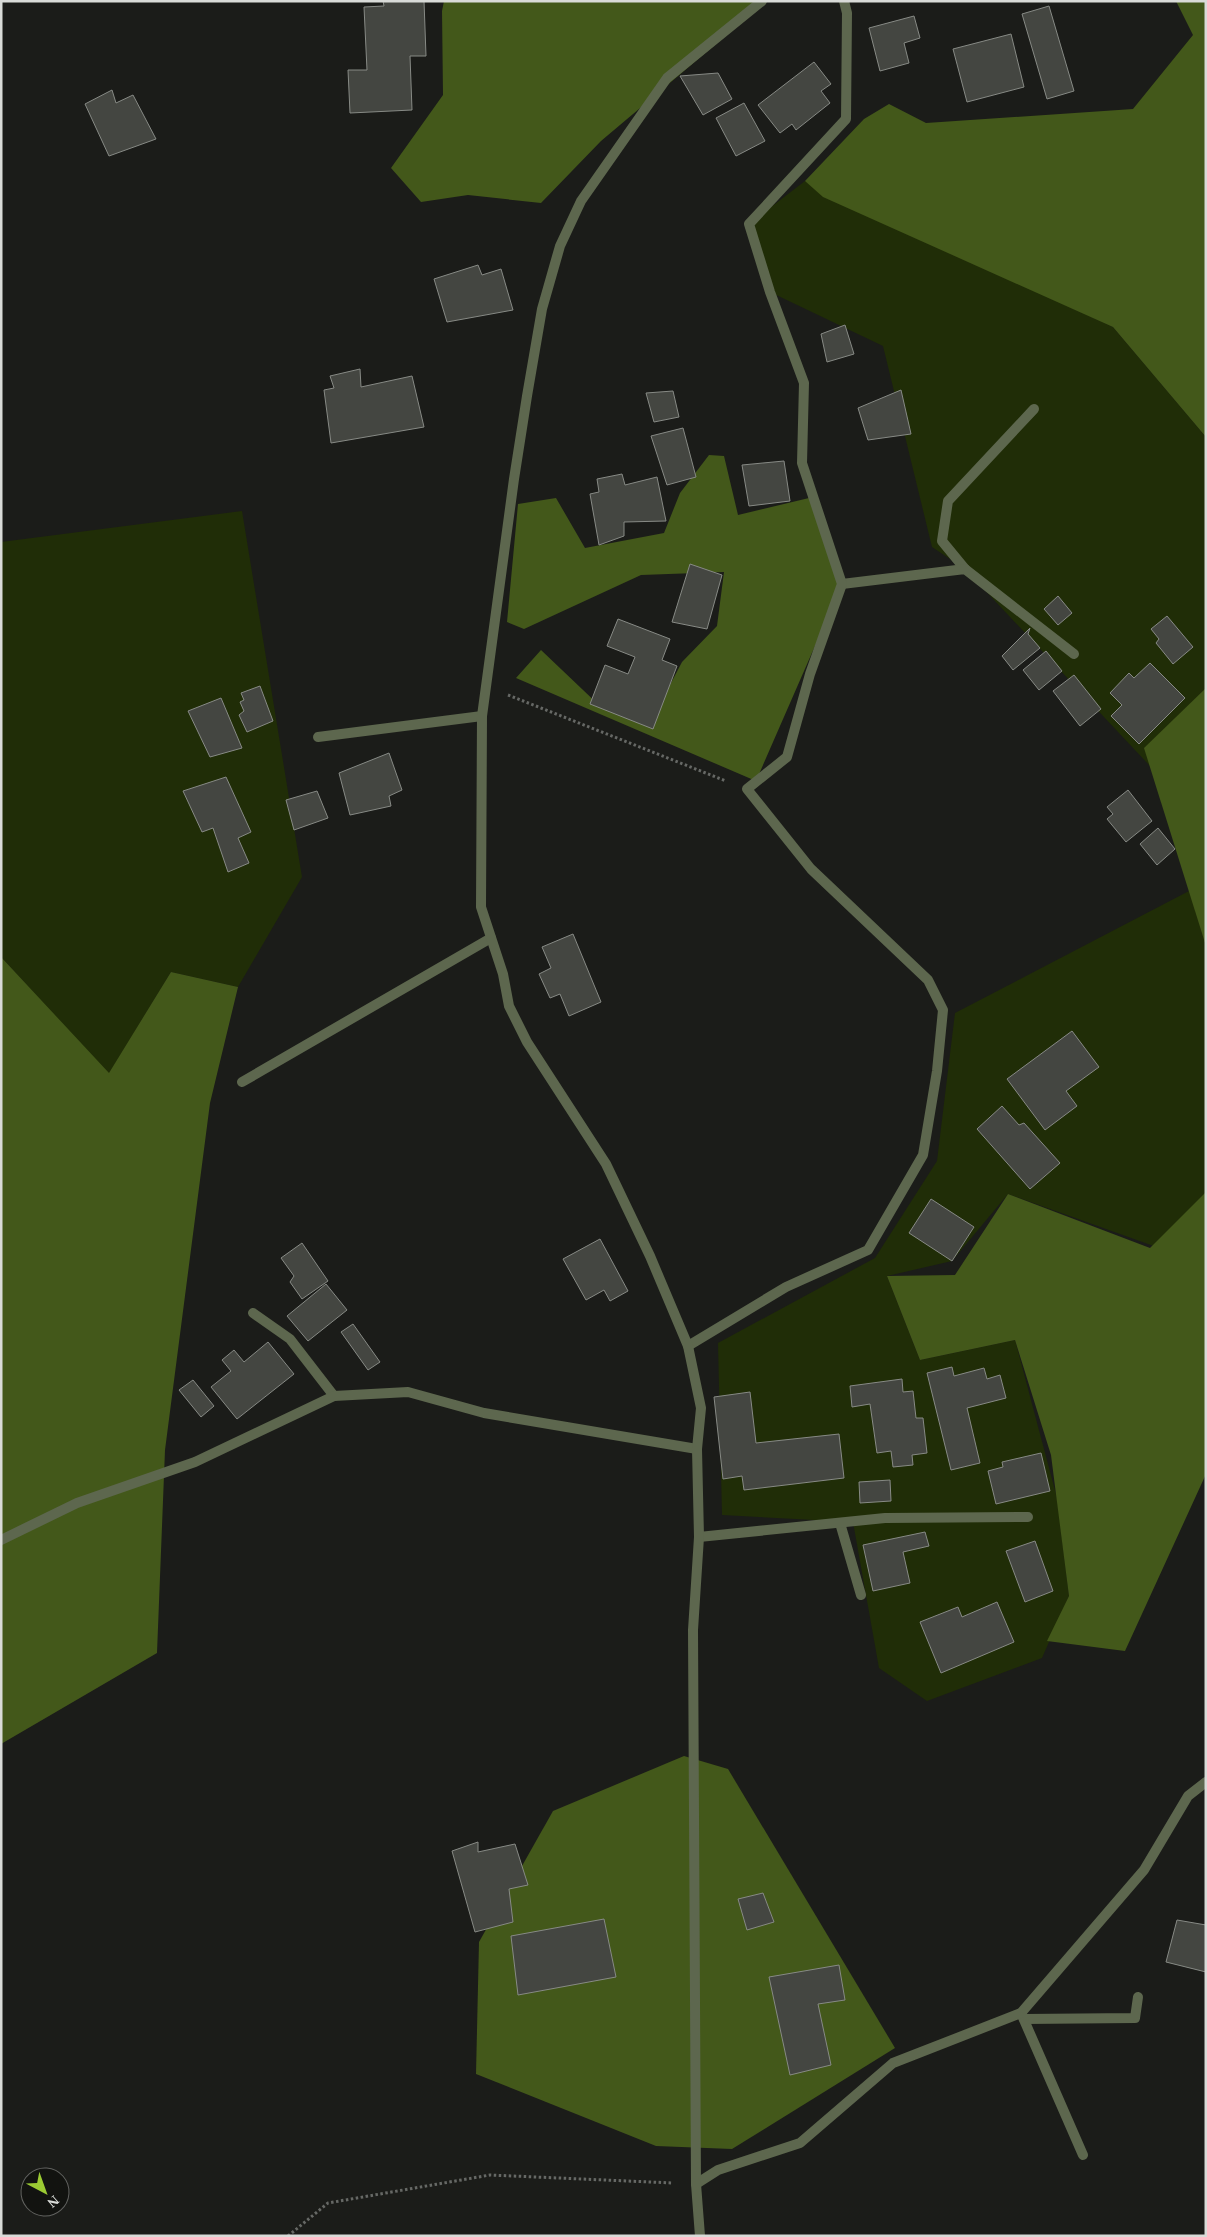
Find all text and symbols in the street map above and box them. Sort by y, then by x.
north arrow [20,2167,70,2217]
text: N [44,2192,62,2210]

